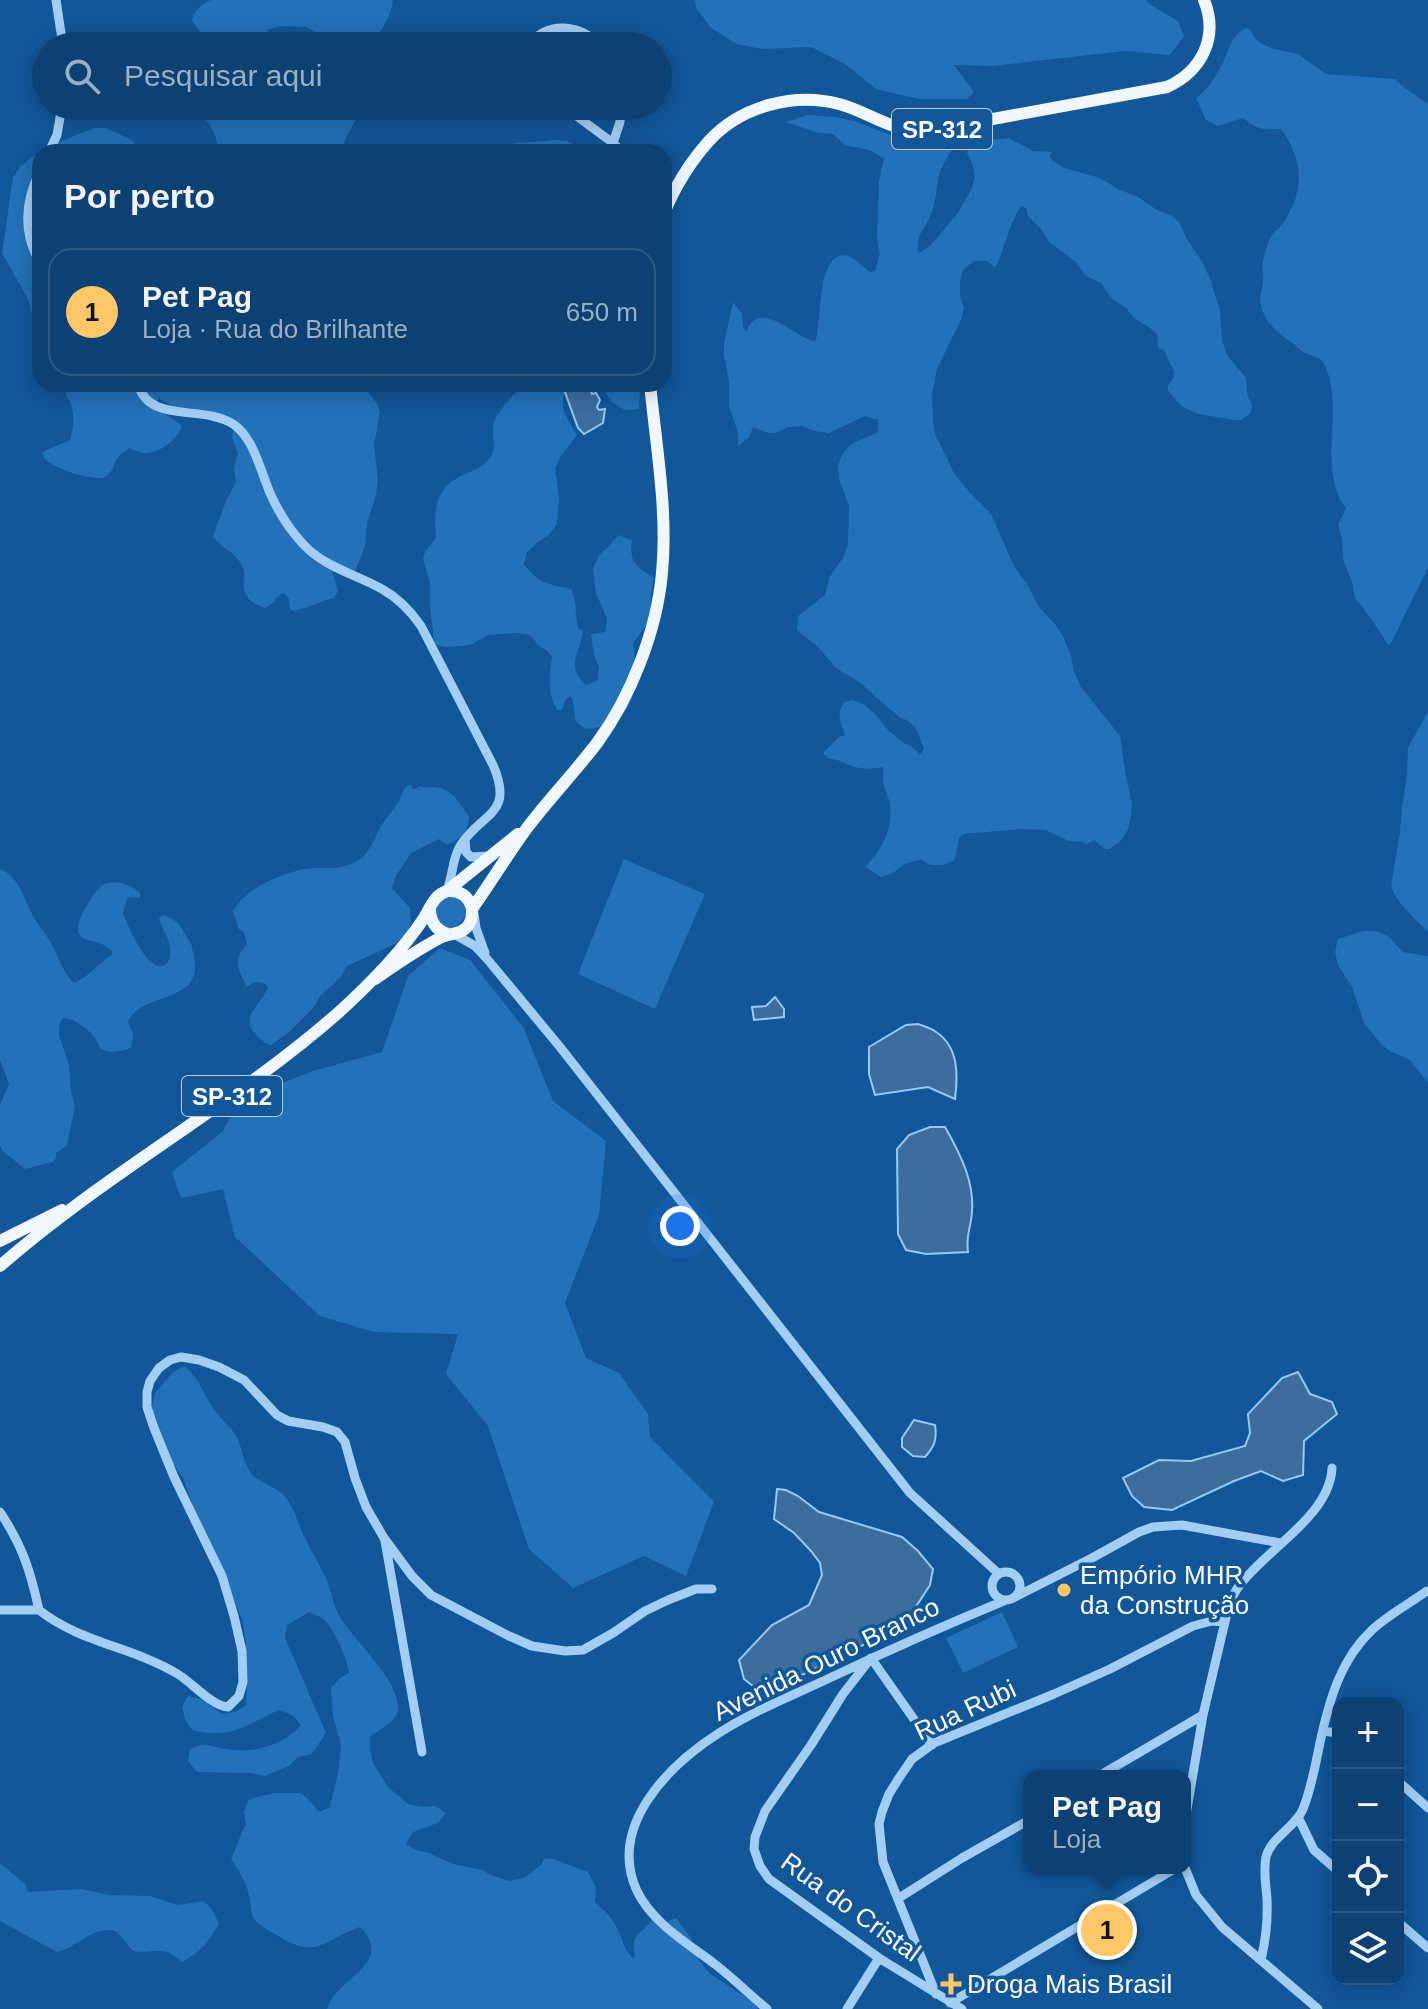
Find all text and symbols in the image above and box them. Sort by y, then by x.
search box [32,32,672,120]
icon: search [60,54,104,98]
text: Pesquisar aqui [124,59,322,92]
road number: SP-312 [892,109,992,149]
text: Por perto [64,177,215,215]
text: Pet Pag [142,280,252,313]
text: 1 [85,297,99,327]
text: 650 m [566,297,638,327]
text: Loja · Rua do Brilhante [142,314,408,344]
road number: SP-312 [182,1076,282,1116]
your location [660,1206,700,1246]
place label: Empório MHR da Construção [1080,1560,1249,1620]
marker: Empório MHR da Construção [1055,1581,1073,1599]
street label: Avenida Ouro Branco [708,1591,944,1727]
street label: Rua Rubi [910,1673,1020,1747]
map controls [1332,1697,1404,1985]
button: + [1332,1697,1404,1769]
button: − [1332,1769,1404,1841]
popup [1023,1770,1191,1874]
text: Pet Pag [1052,1790,1162,1823]
text: Loja [1052,1824,1101,1854]
button: locate [1332,1841,1404,1913]
street label: Rua do Cristal [776,1846,926,1968]
pin: 1 [1081,1900,1133,1960]
button: layers [1332,1913,1404,1985]
place label: Droga Mais Brasil [967,1969,1172,1999]
marker: Droga Mais Brasil [942,1975,960,1993]

